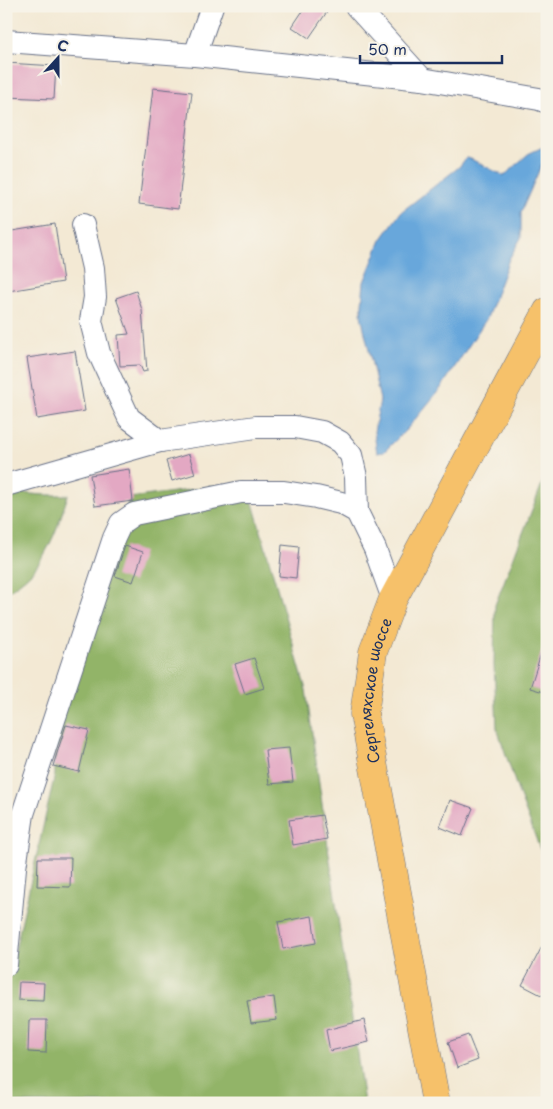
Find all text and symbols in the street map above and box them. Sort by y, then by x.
north arrow [32,32,82,82]
scale bar [360,32,503,64]
text: С [54,34,72,57]
text: 50 m [368,37,407,60]
street label: Сергеляхское шоссе [353,614,397,766]

